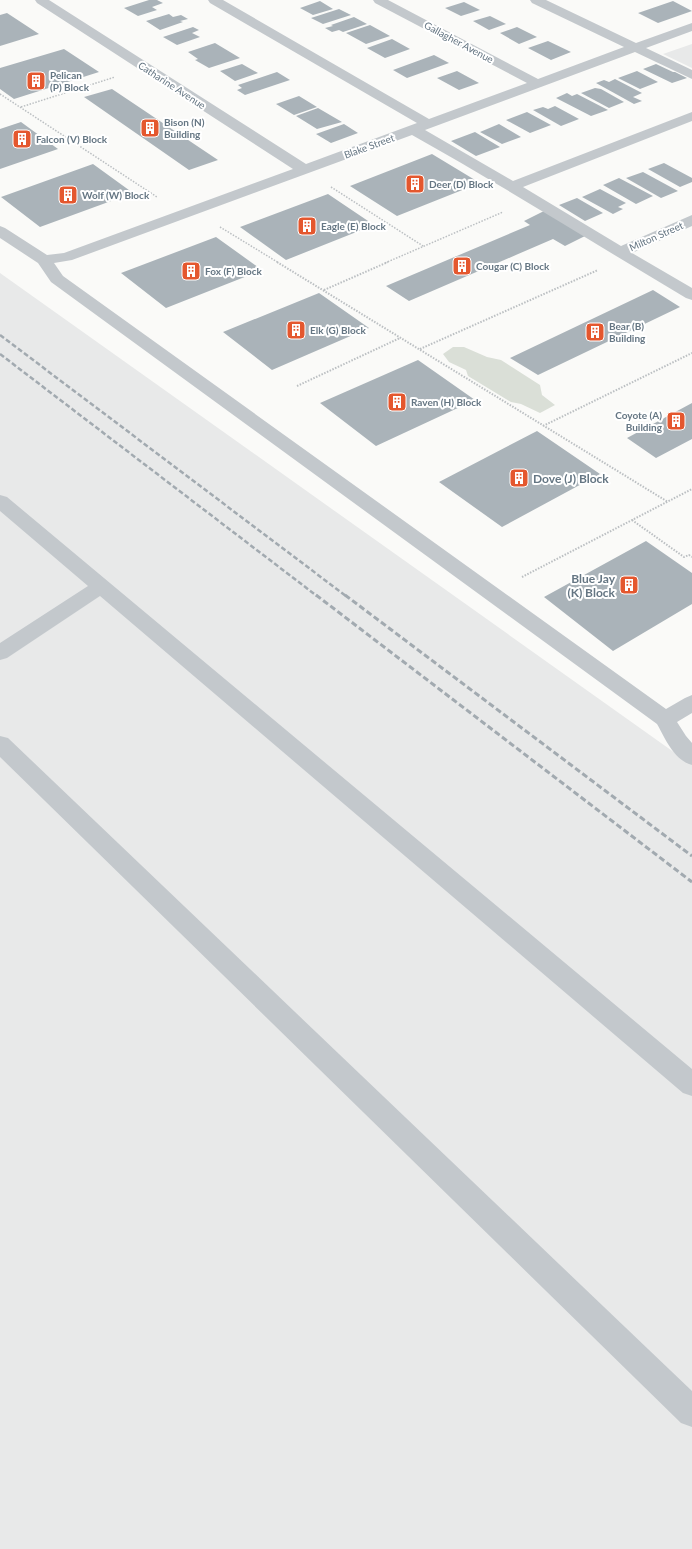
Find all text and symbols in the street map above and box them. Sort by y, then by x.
street label: Gallagher Avenue [422,19,496,65]
street label: Catharine Avenue [136,59,208,111]
place label: Pelican (P) Block [50,69,90,93]
building icon: Pelican (P) Block [25,70,47,92]
place label: Bison (N) Building [164,116,205,140]
building icon: Bison (N) Building [139,117,161,139]
building icon: Falcon (V) Block [11,128,33,150]
street label: Blake Street [342,131,396,161]
place label: Falcon (V) Block [36,133,108,145]
building icon: Deer (D) Block [404,173,426,195]
place label: Deer (D) Block [429,178,494,190]
building icon: Wolf (W) Block [57,184,79,206]
place label: Wolf (W) Block [82,189,150,201]
building icon: Eagle (E) Block [296,215,318,237]
street label: Milton Street [627,219,685,253]
place label: Eagle (E) Block [321,220,387,232]
building icon: Cougar (C) Block [451,255,473,277]
building icon: Fox (F) Block [180,260,202,282]
place label: Cougar (C) Block [476,260,550,272]
place label: Fox (F) Block [205,265,263,277]
building icon: Elk (G) Block [285,319,307,341]
place label: Bear (B) Building [609,320,646,344]
building icon: Bear (B) Building [584,321,606,343]
place label: Elk (G) Block [310,324,367,336]
building icon: Raven (H) Block [386,391,408,413]
place label: Raven (H) Block [411,396,482,408]
place label: Coyote (A) Building [615,409,663,433]
building icon: Coyote (A) Building [665,410,687,432]
building icon: Dove (J) Block [508,467,530,489]
place label: Dove (J) Block [533,471,609,486]
place label: Blue Jay (K) Block [567,571,616,600]
building icon: Blue Jay (K) Block [618,574,640,596]

